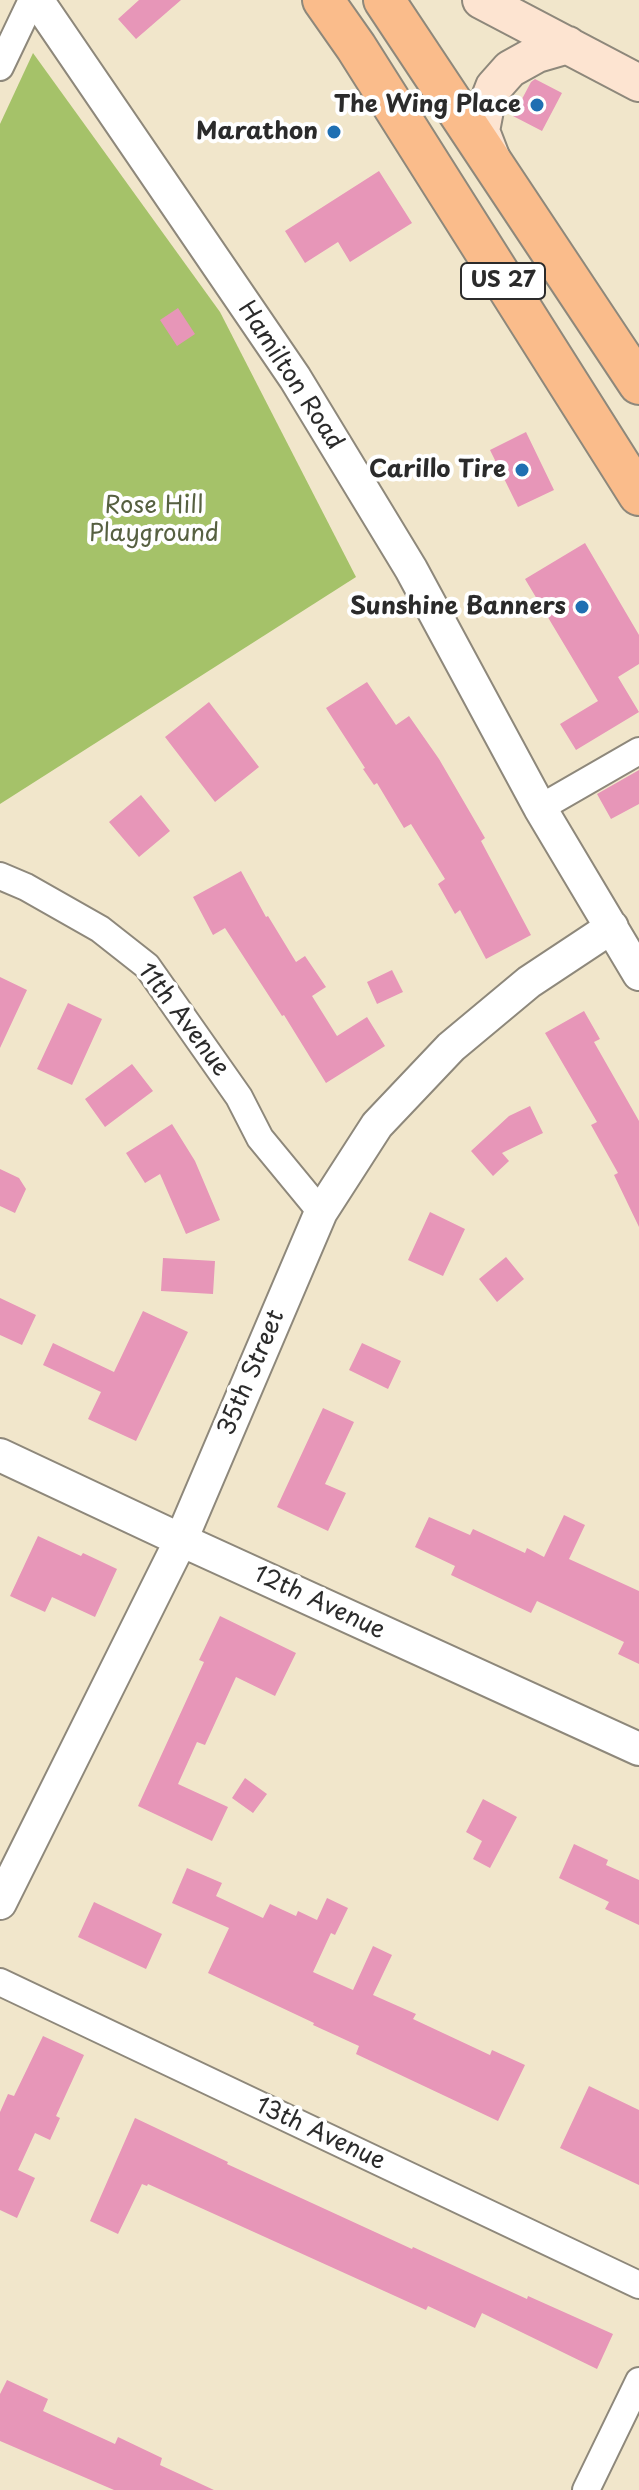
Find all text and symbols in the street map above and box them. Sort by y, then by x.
place label: The Wing Place [334,91,521,119]
marker: The Wing Place [528,96,546,114]
place label: Marathon [196,118,318,146]
marker: Marathon [325,123,343,141]
road number: US 27 [461,263,545,299]
street label: Hamilton Road [231,296,349,456]
place label: Carillo Tire [369,456,506,484]
marker: Carillo Tire [513,461,531,479]
park label: Rose Hill Playground [89,492,219,548]
place label: Sunshine Banners [350,593,566,621]
marker: Sunshine Banners [573,598,591,616]
street label: 11th Avenue [131,958,235,1082]
street label: 35th Street [213,1306,291,1440]
street label: 12th Avenue [249,1560,389,1646]
street label: 13th Avenue [251,2091,389,2177]

